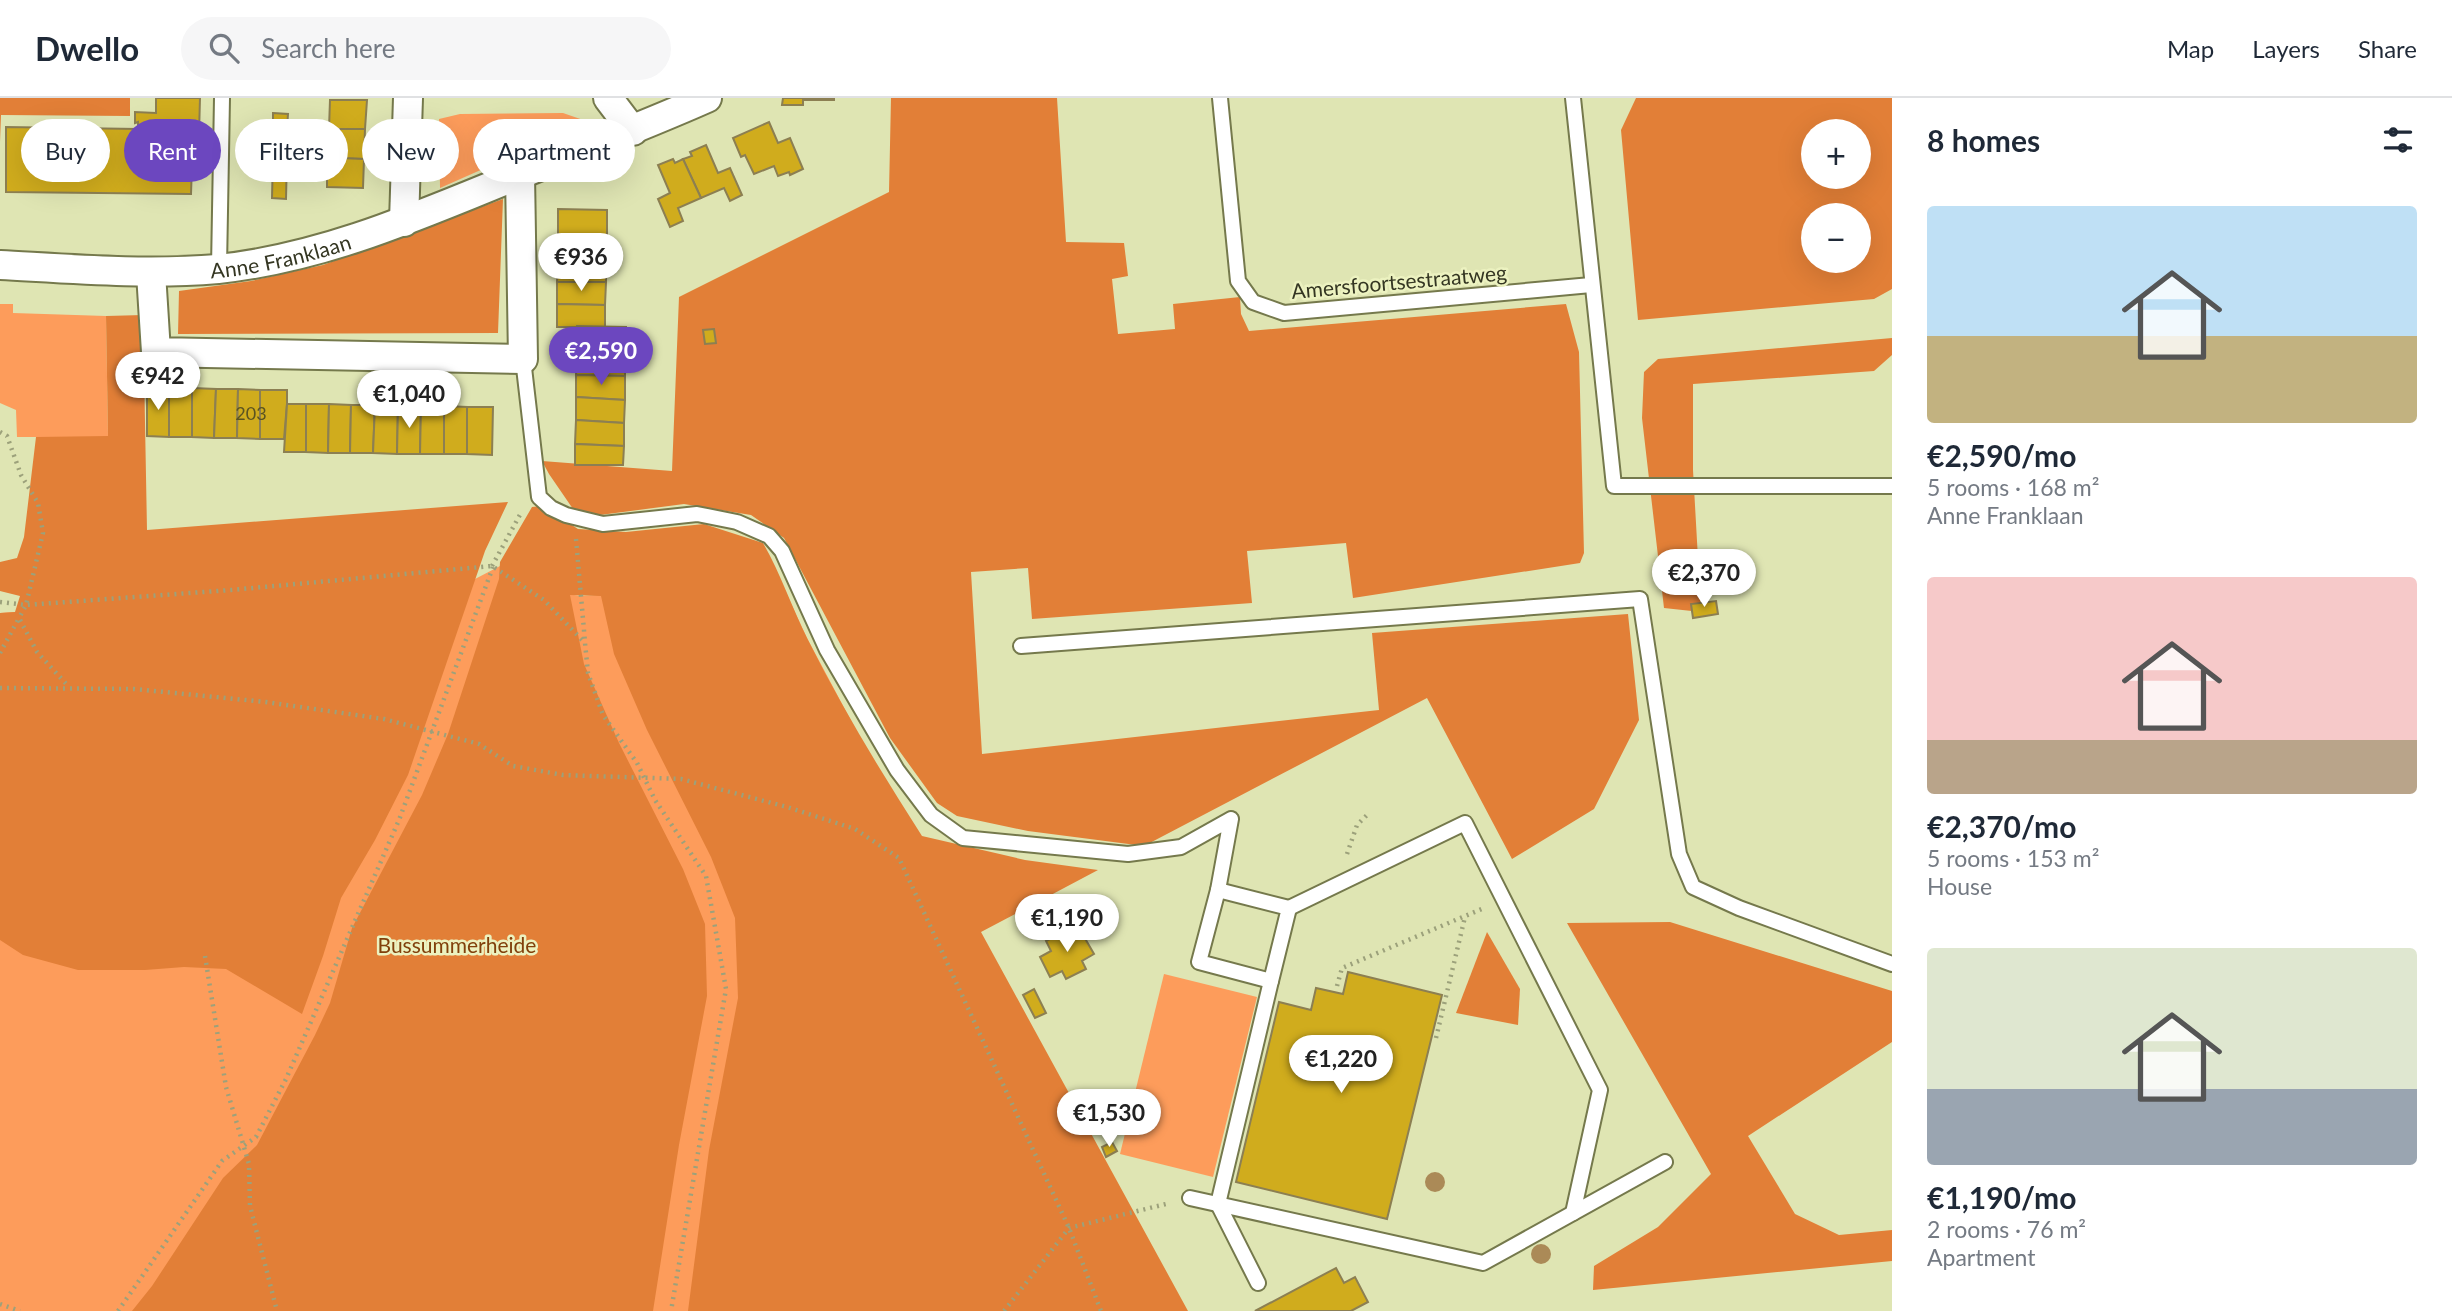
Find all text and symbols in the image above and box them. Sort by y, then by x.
search box [181,17,671,80]
text: Dwello [35,28,139,68]
icon: search [205,29,243,67]
text: Search here [261,32,395,64]
text: Map [2167,34,2214,63]
text: Layers [2252,34,2320,63]
text: Share [2358,34,2417,63]
chip: Buy [21,119,110,182]
chip: Rent [124,119,221,182]
chip: Filters [235,119,348,182]
chip: New [362,119,459,182]
chip: Apartment [473,119,635,182]
map controls [1801,119,1871,273]
button: + [1801,119,1871,189]
icon: filters [2379,121,2417,159]
text: 8 homes [1927,122,2040,158]
button: − [1801,203,1871,273]
street label: Anne Franklaan [209,228,354,282]
pin: €936 [540,234,622,293]
text: €936 [554,242,608,270]
icon: home [2109,252,2235,378]
street label: Amersfoortsestraatweg [1290,259,1508,303]
pin: €2,590 [544,328,658,387]
text: €2,590 [565,336,637,364]
pin: €942 [117,352,199,412]
text: €942 [131,361,185,389]
pin: €1,040 [352,370,466,430]
text: €1,040 [373,379,445,407]
house number: 203 [235,402,267,424]
text: €2,590/mo [1927,437,2076,473]
text: 5 rooms · 168 m² [1927,473,2099,501]
text: Anne Franklaan [1927,501,2084,529]
pin: €2,370 [1647,550,1761,609]
text: €2,370 [1668,558,1740,586]
icon: home [2109,623,2235,749]
text: €2,370/mo [1927,808,2076,844]
text: 5 rooms · 153 m² [1927,844,2099,872]
text: House [1927,872,1992,900]
pin: €1,190 [1010,894,1124,954]
text: €1,190 [1031,903,1103,931]
park label: Bussummerheide [378,932,536,957]
icon: home [2109,994,2235,1120]
pin: €1,220 [1284,1035,1398,1095]
text: €1,220 [1305,1044,1377,1072]
pin: €1,530 [1052,1090,1166,1149]
text: €1,530 [1073,1098,1145,1126]
text: €1,190/mo [1927,1179,2076,1215]
text: 2 rooms · 76 m² [1927,1215,2086,1243]
text: Apartment [1927,1243,2035,1271]

